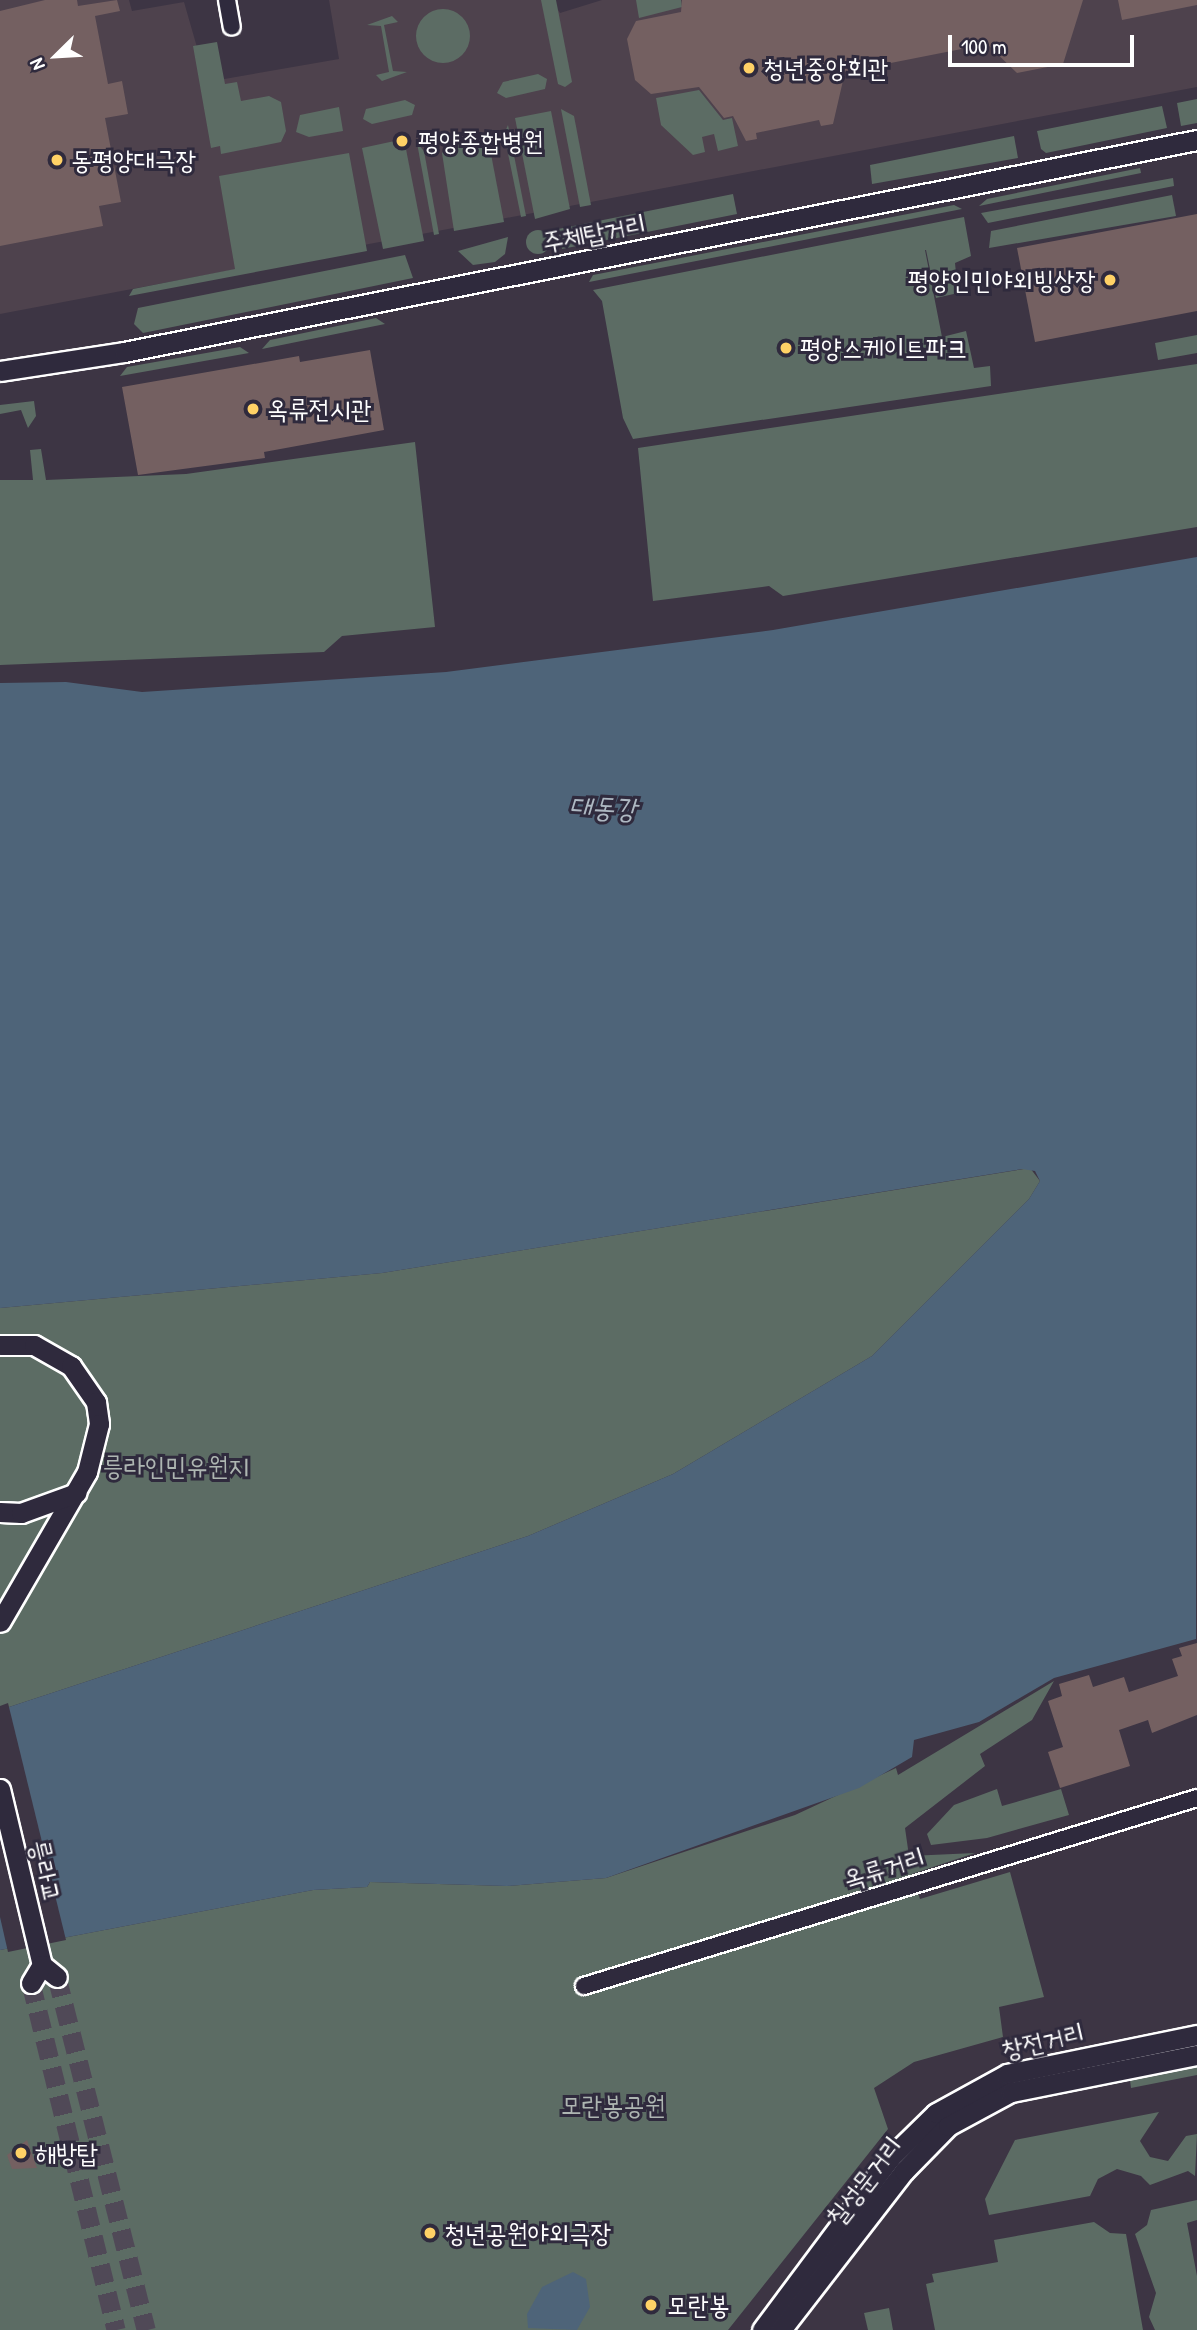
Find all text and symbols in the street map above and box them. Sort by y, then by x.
north arrow [21,21,91,91]
scale bar [952,21,1138,65]
text: 100 m [961,32,1007,61]
place label: 청년중앙회관 [763,52,889,84]
text: N [23,55,51,74]
marker: 청년중앙회관 [741,60,757,76]
place label: 평양종합병원 [418,125,544,157]
marker: 평양종합병원 [392,131,412,151]
place label: 동평양대극장 [71,144,197,176]
marker: 동평양대극장 [49,152,65,168]
street label: 주체탑거리 [540,208,648,258]
place label: 평양인민야외빙상장 [908,264,1096,296]
marker: 평양인민야외빙상장 [1102,272,1118,288]
place label: 평양스케이트파크 [800,332,967,364]
marker: 평양스케이트파크 [778,340,794,356]
place label: 옥류전시관 [267,393,372,425]
marker: 옥류전시관 [245,401,261,417]
water label: 대동강 [568,788,638,826]
park label: 릉라인민유원지 [103,1450,249,1482]
street label: 릉라교 [24,1837,68,1905]
street label: 옥류거리 [839,1841,929,1895]
street label: 창전거리 [999,2016,1087,2066]
park label: 모란봉공원 [561,2089,665,2121]
street label: 칠성문거리 [820,2130,908,2232]
place label: 해방탑 [35,2137,98,2169]
marker: 해방탑 [13,2145,29,2161]
place label: 청년공원야외극장 [444,2217,611,2249]
marker: 청년공원야외극장 [422,2225,438,2241]
place label: 모란봉 [667,2289,730,2321]
marker: 모란봉 [641,2295,661,2315]

